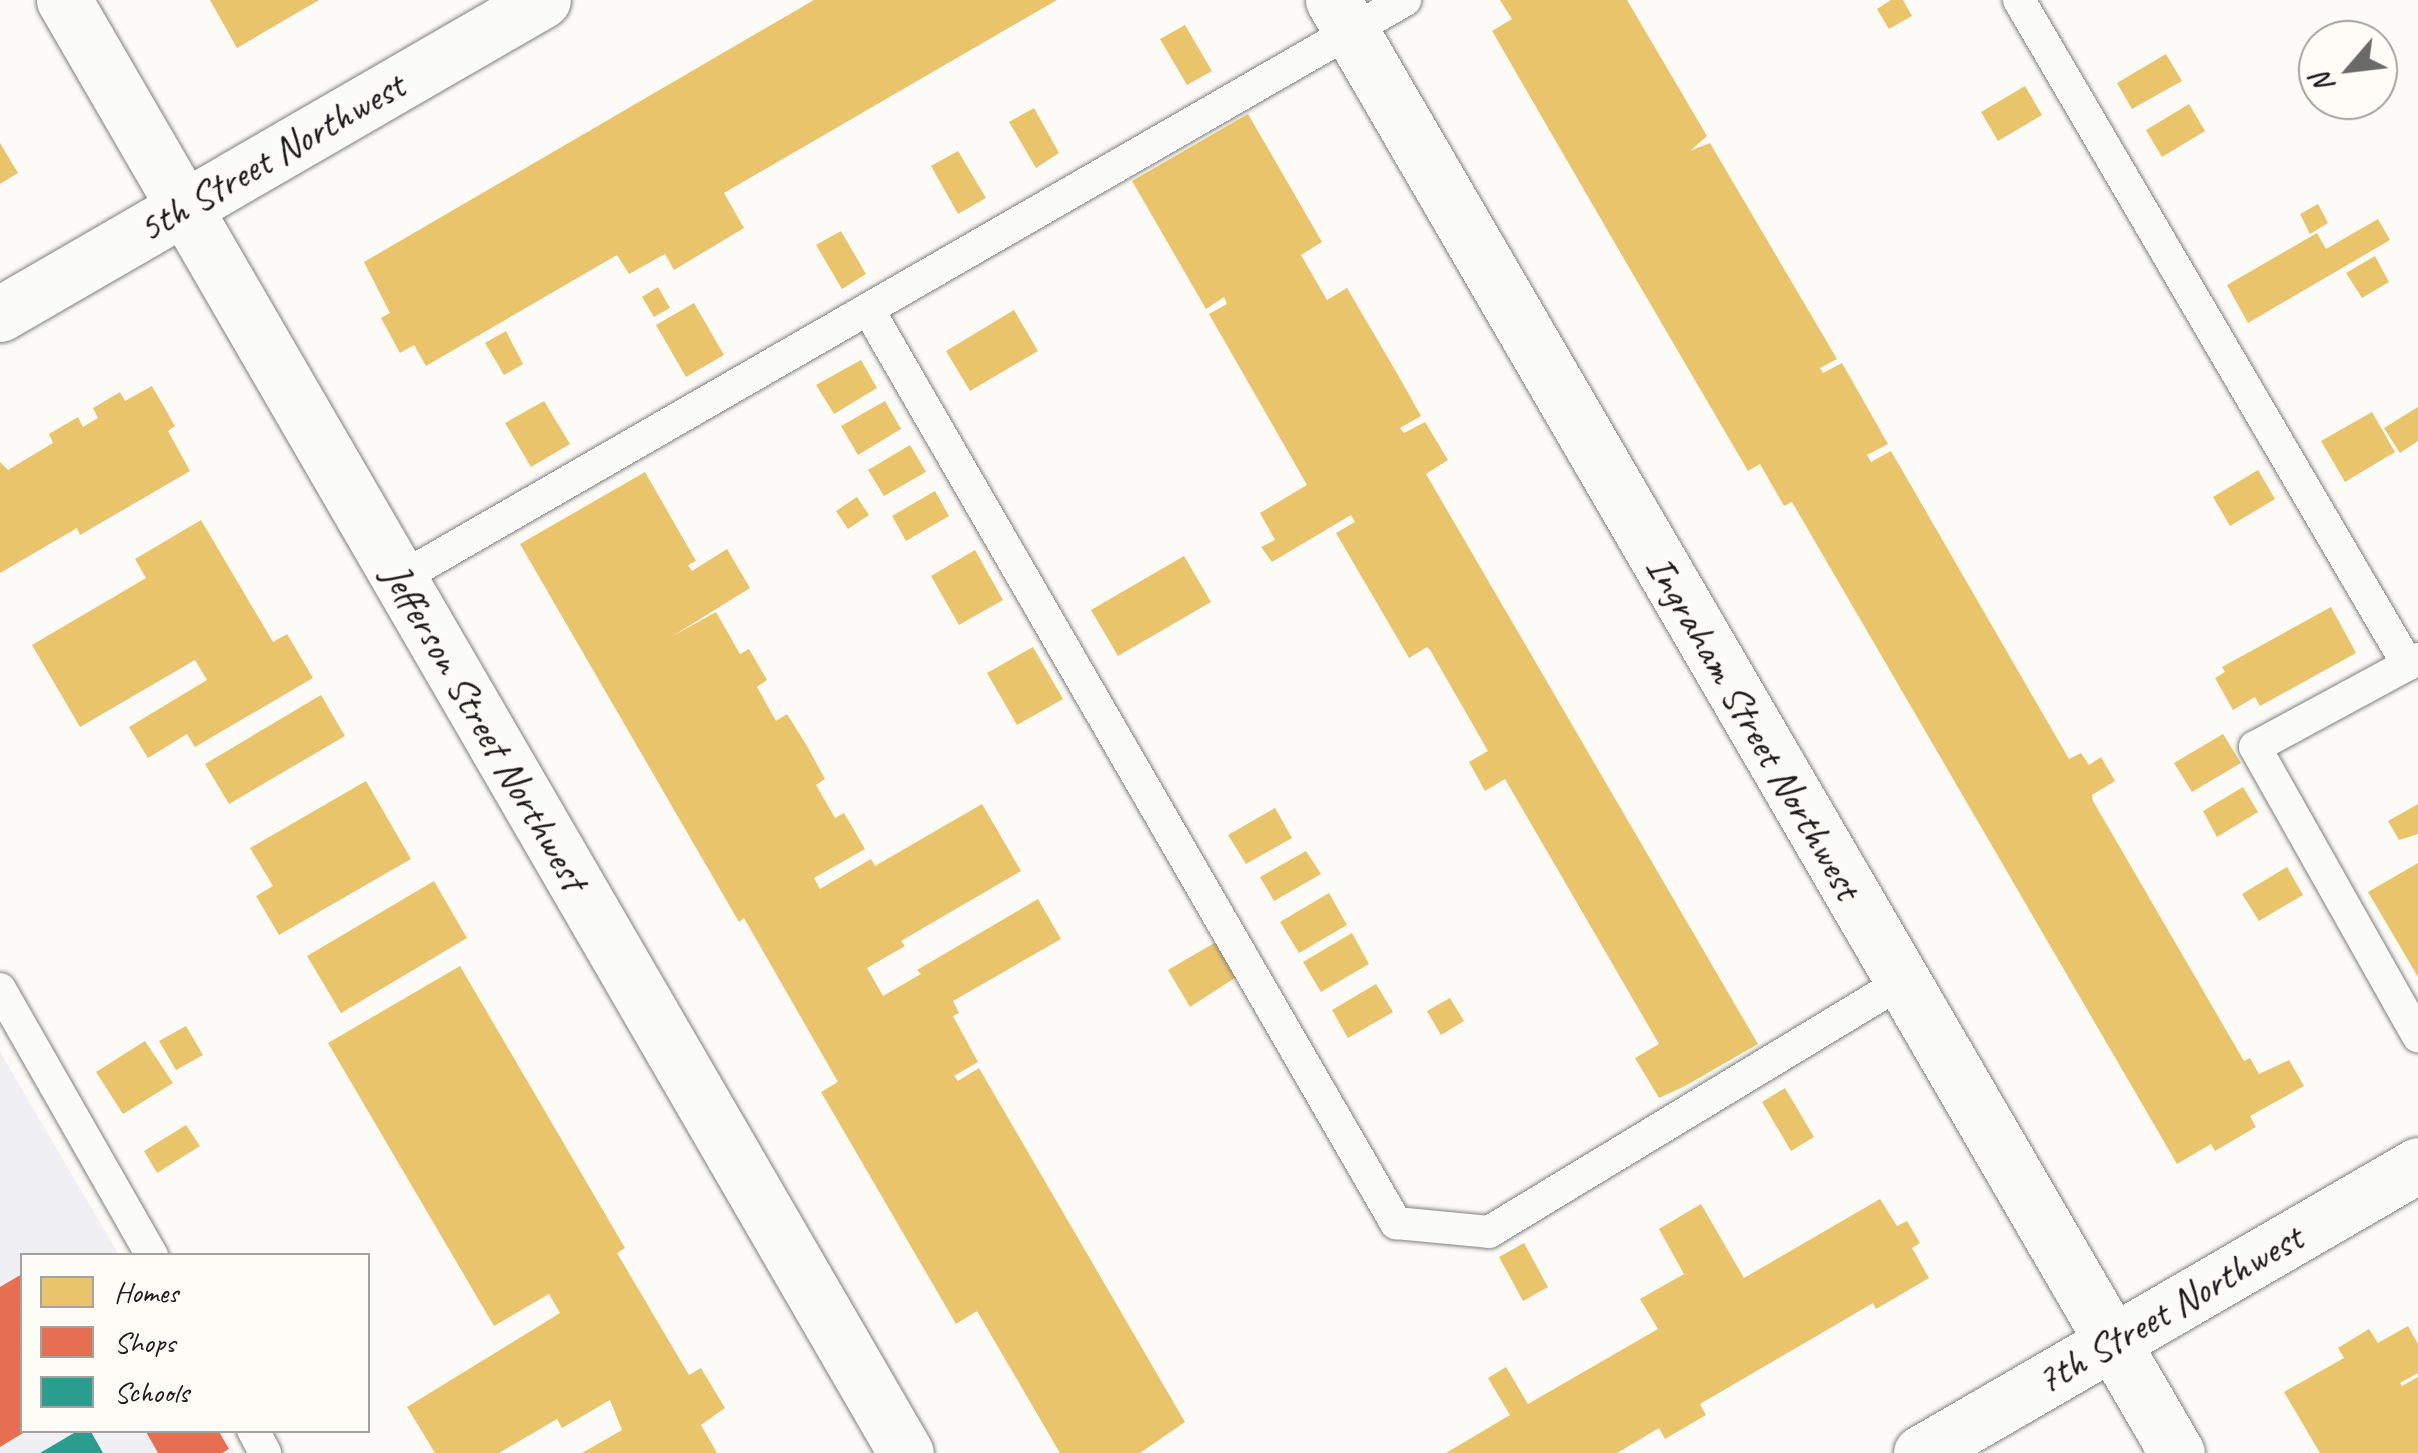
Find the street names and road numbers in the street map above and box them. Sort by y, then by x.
street label: 5th Street Northwest [129,61,413,253]
street label: Ingraham Street Northwest [1636,546,1872,908]
street label: Jefferson Street Northwest [372,555,598,899]
street label: 7th Street Northwest [2027,1213,2311,1405]

